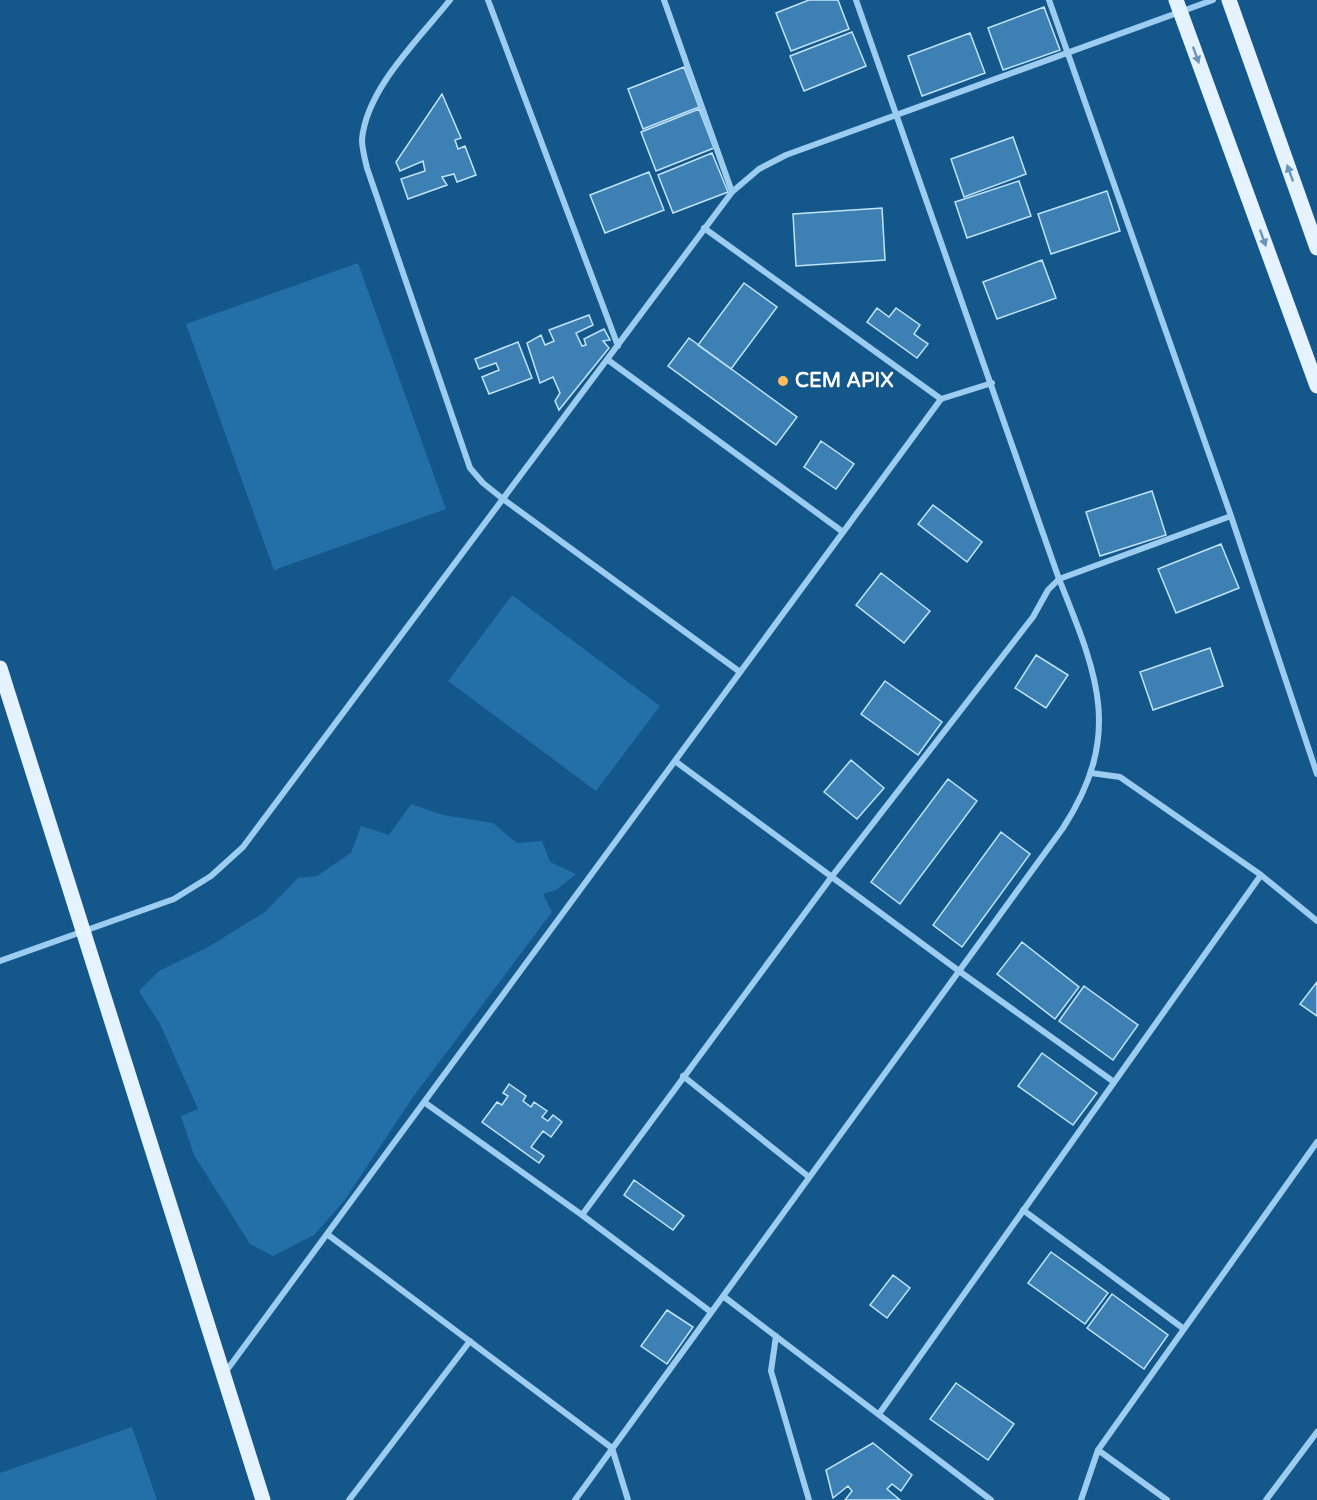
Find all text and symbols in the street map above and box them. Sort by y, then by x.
one-way arrow [1191,46,1201,64]
one-way arrow [1285,164,1295,182]
one-way arrow [1259,229,1268,247]
place label: CEM APIX [795,369,894,393]
marker: CEM APIX [776,374,790,388]

